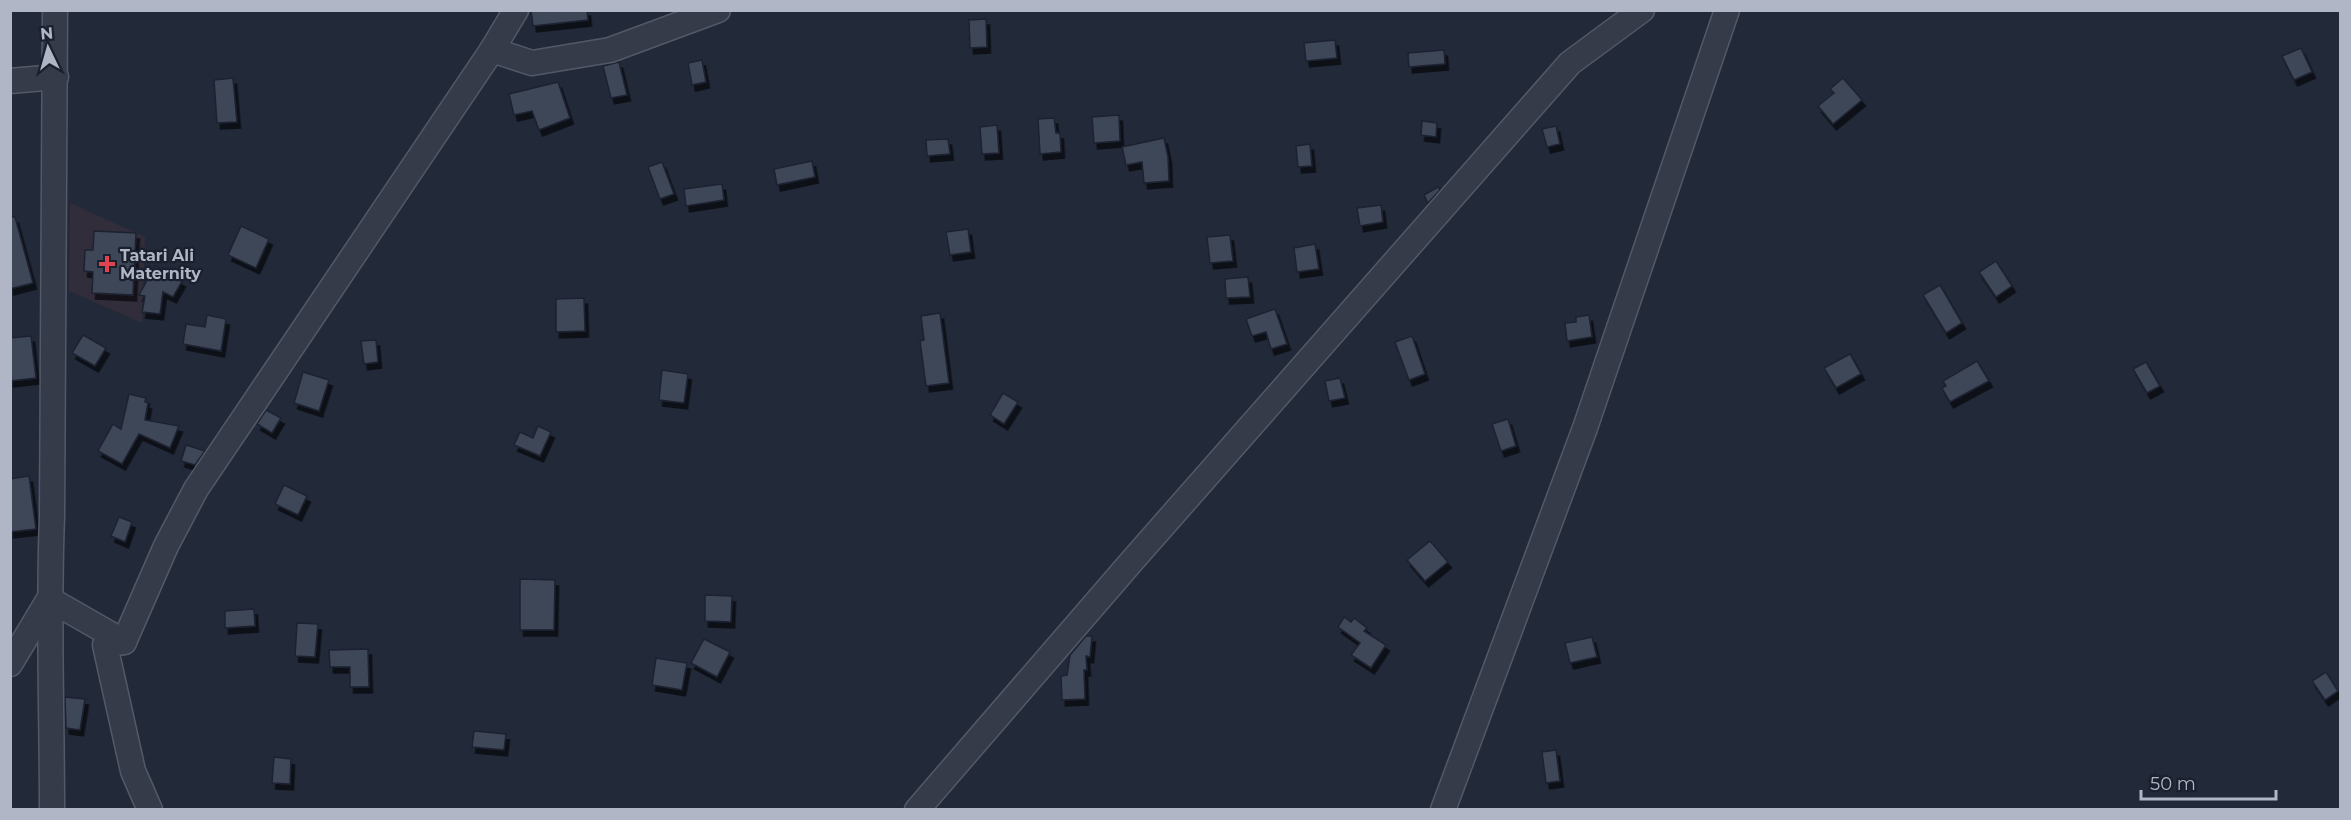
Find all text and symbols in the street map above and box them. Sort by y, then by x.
north arrow [18,18,78,78]
text: N [39,24,54,44]
place label: Tatari Ali Maternity [120,246,201,283]
marker: Tatari Ali Maternity [98,255,116,273]
scale bar [2141,763,2276,801]
text: 50 m [2150,773,2196,795]

